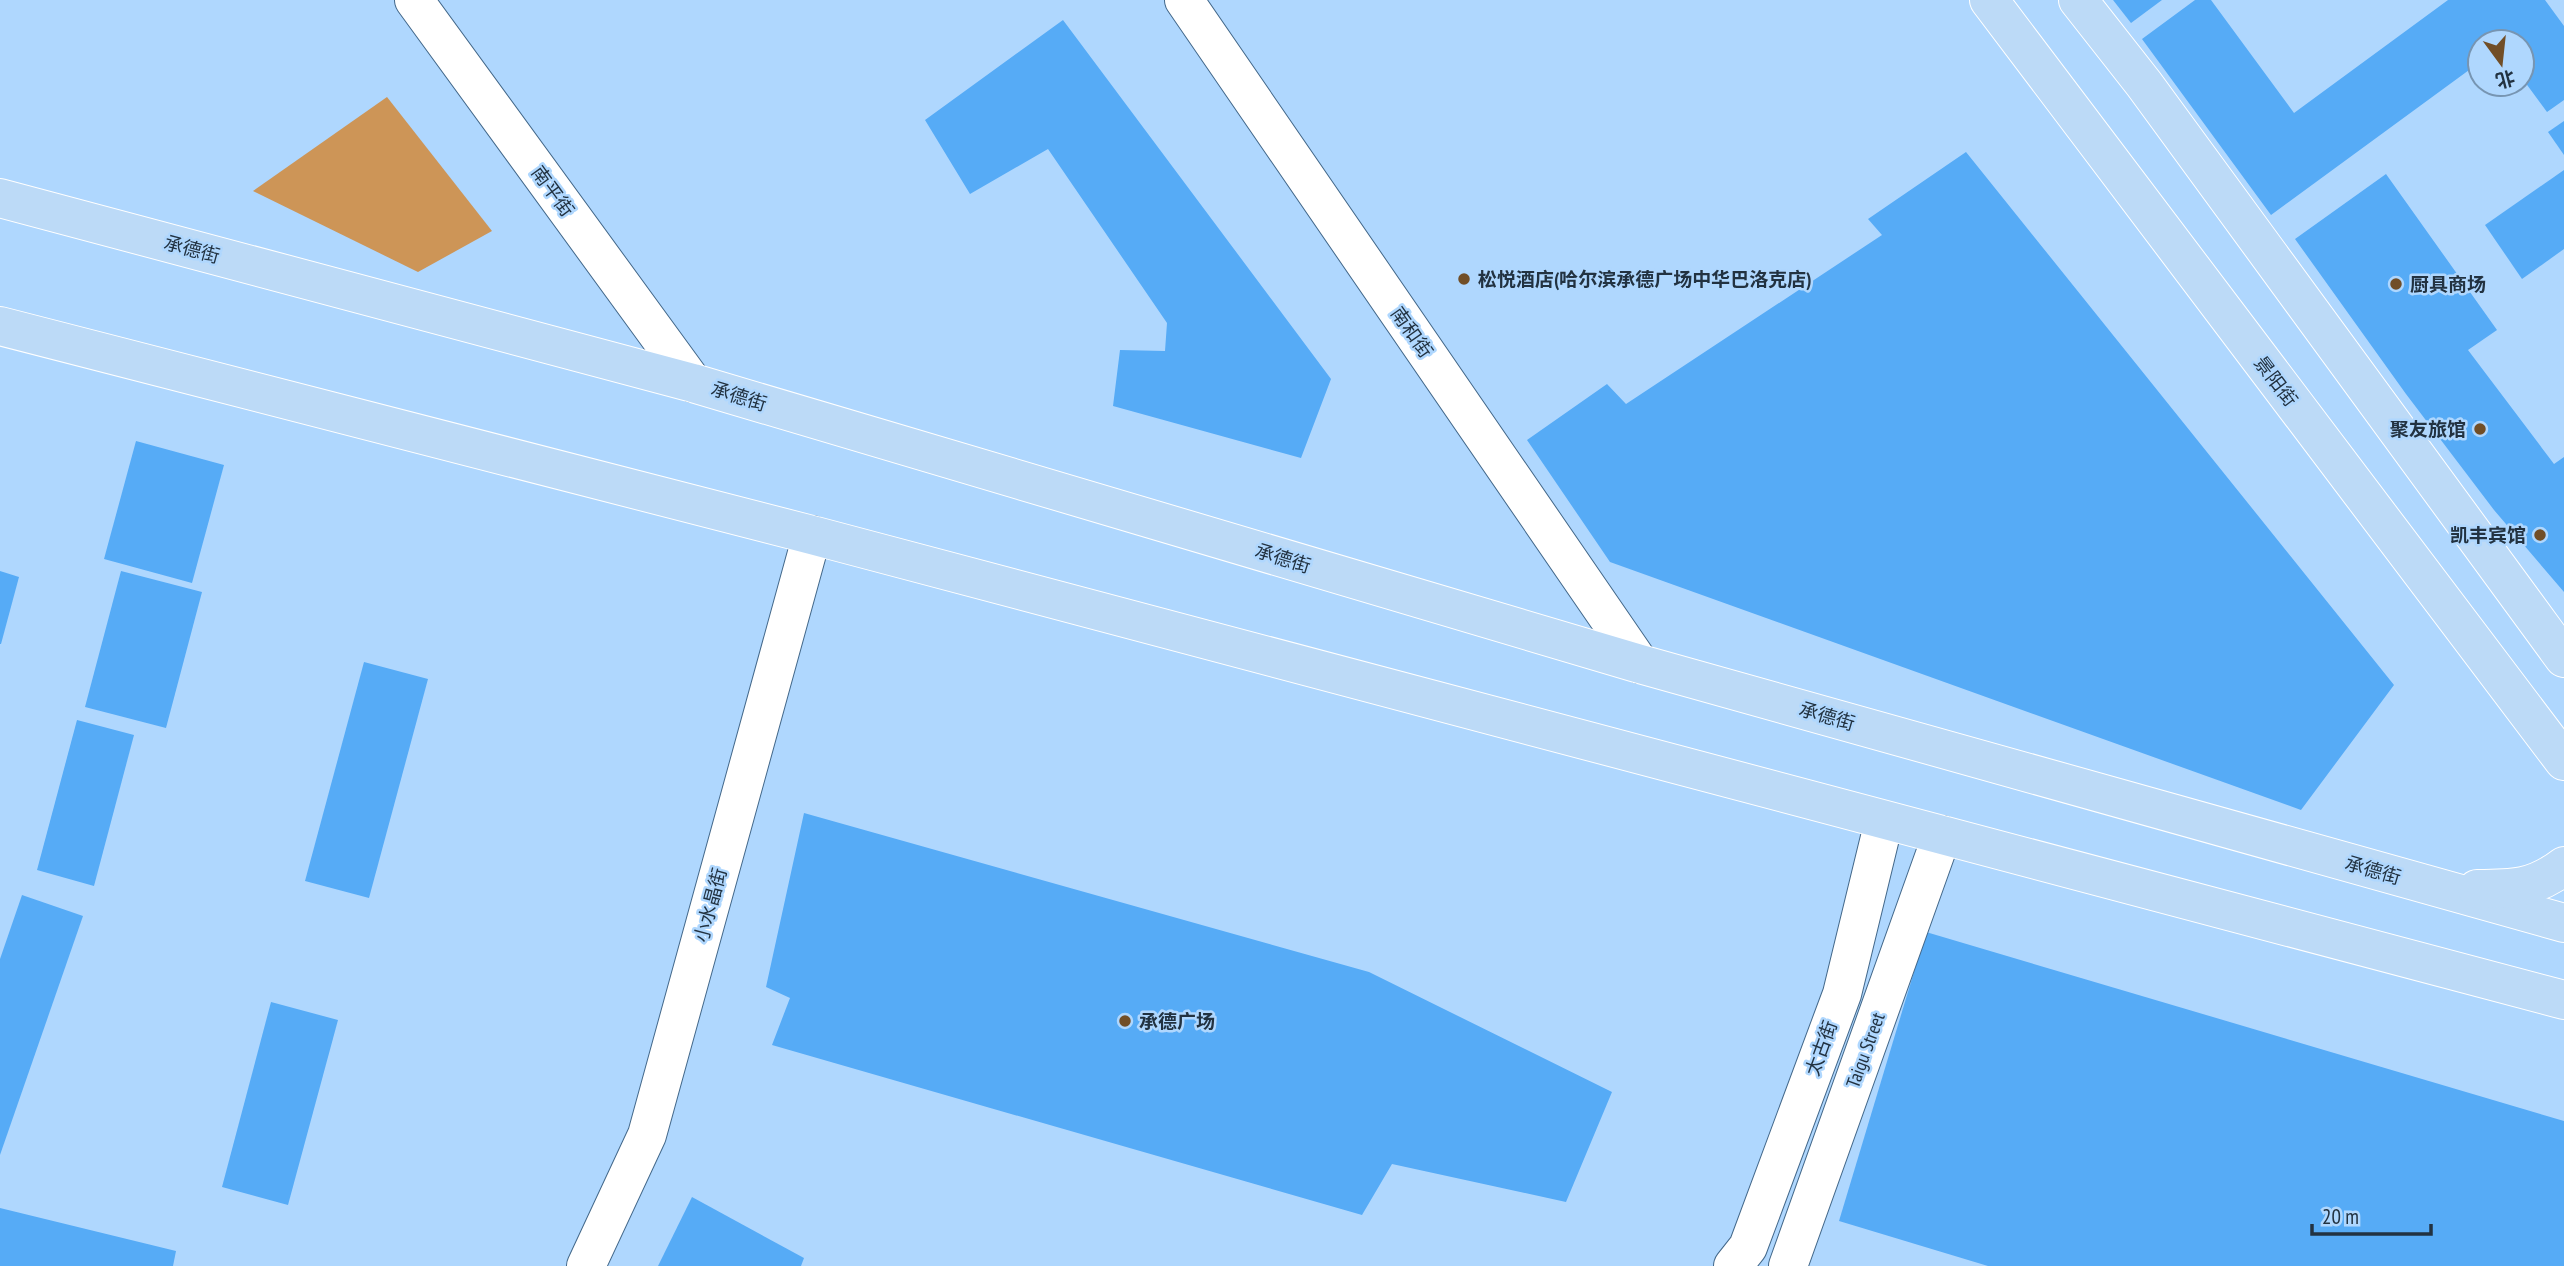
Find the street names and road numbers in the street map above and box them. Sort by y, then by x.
street label: 南平街 [527,161,579,221]
street label: 承德街 [161,230,223,268]
street label: 南和街 [1386,302,1438,362]
street label: 景阳街 [2249,351,2303,411]
street label: 承德街 [708,376,770,416]
street label: 承德街 [1252,538,1314,578]
street label: 承德街 [1796,697,1858,735]
street label: 承德街 [2342,851,2404,889]
street label: 小水晶街 [689,865,731,945]
street label: Taigu Street [1840,1008,1890,1091]
street label: 太古街 [1800,1017,1842,1079]

